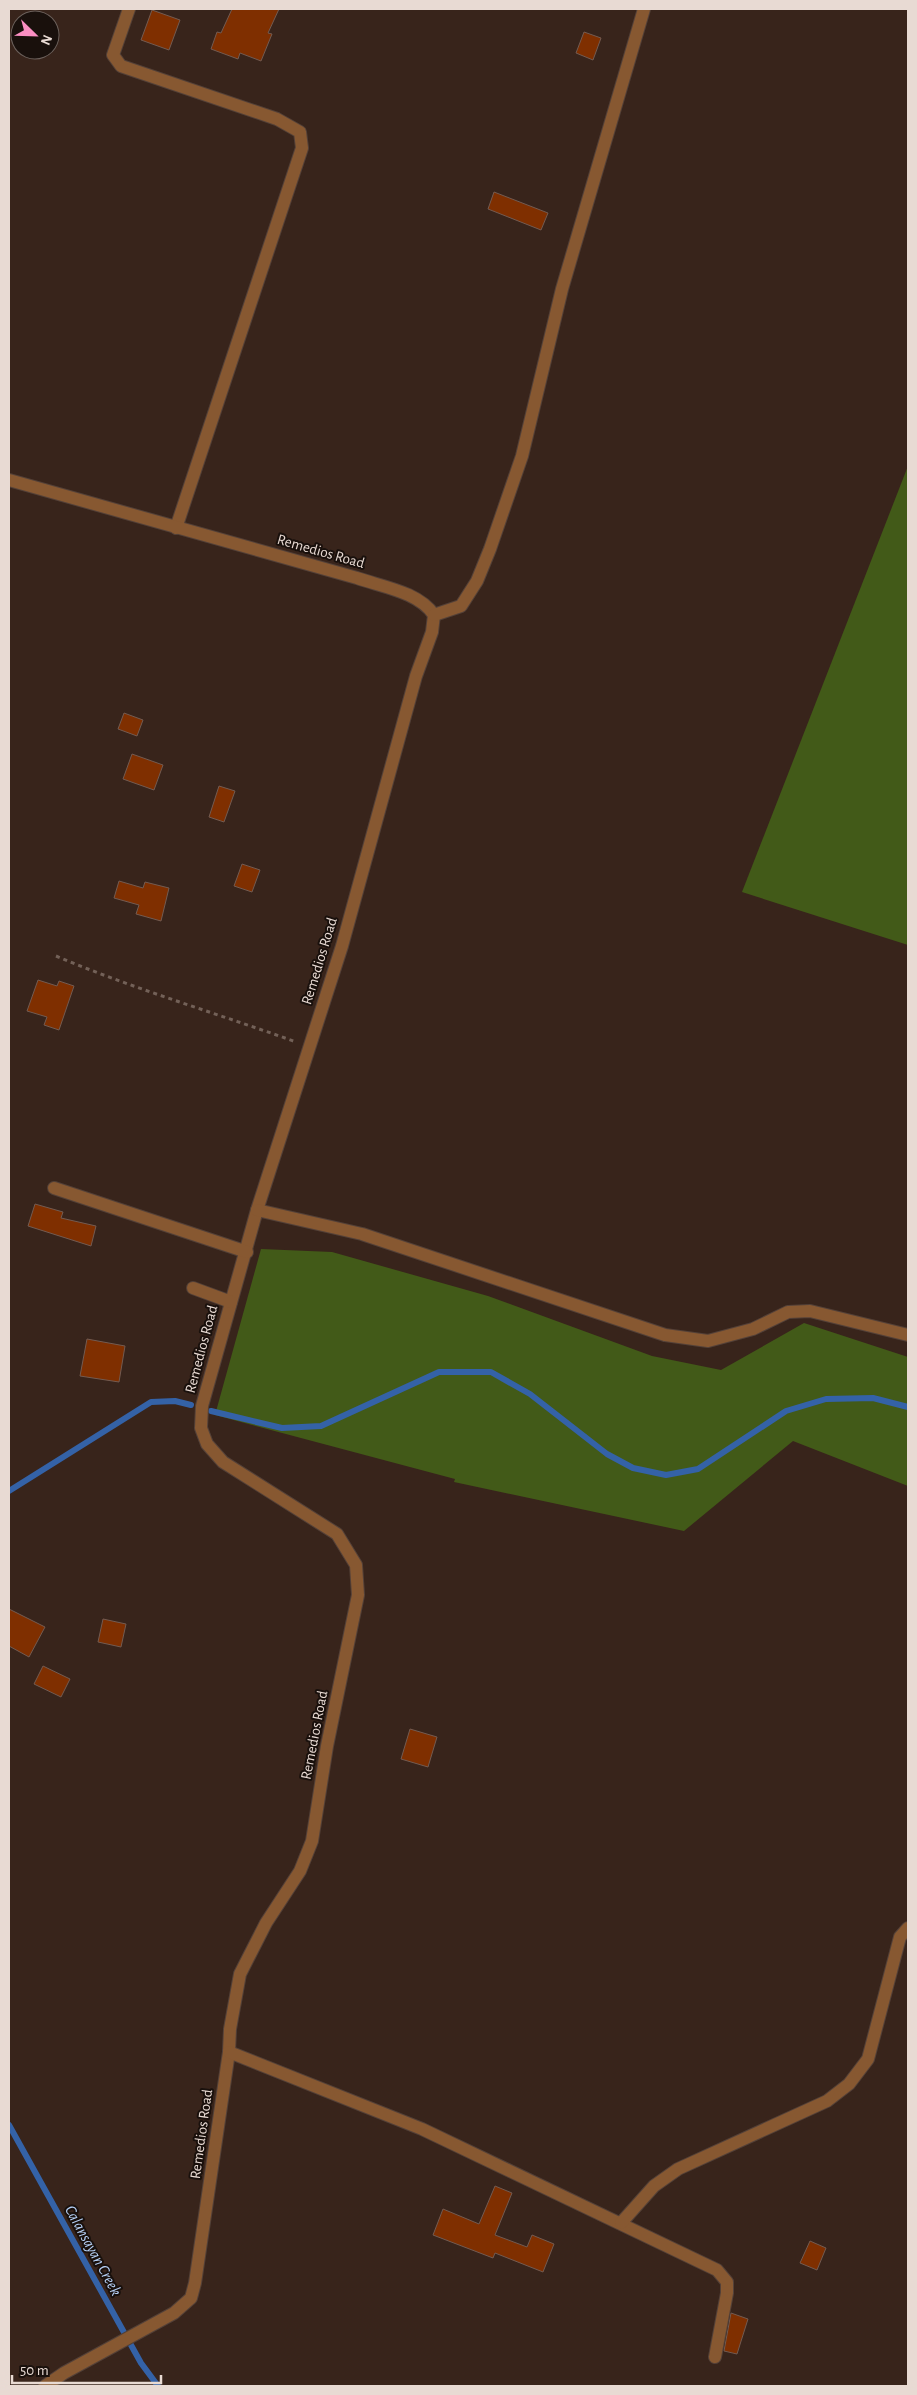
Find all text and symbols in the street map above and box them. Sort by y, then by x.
north arrow [10,10,60,60]
text: N [38,32,54,47]
street label: Remedios Road [275,532,367,571]
street label: Remedios Road [299,916,340,1006]
street label: Remedios Road [183,1303,220,1395]
street label: Remedios Road [299,1689,331,1781]
street label: Remedios Road [188,2088,215,2180]
water label: Calansayan Creek [62,2203,124,2298]
scale bar [12,2352,161,2384]
text: 50 m [20,2363,49,2378]

